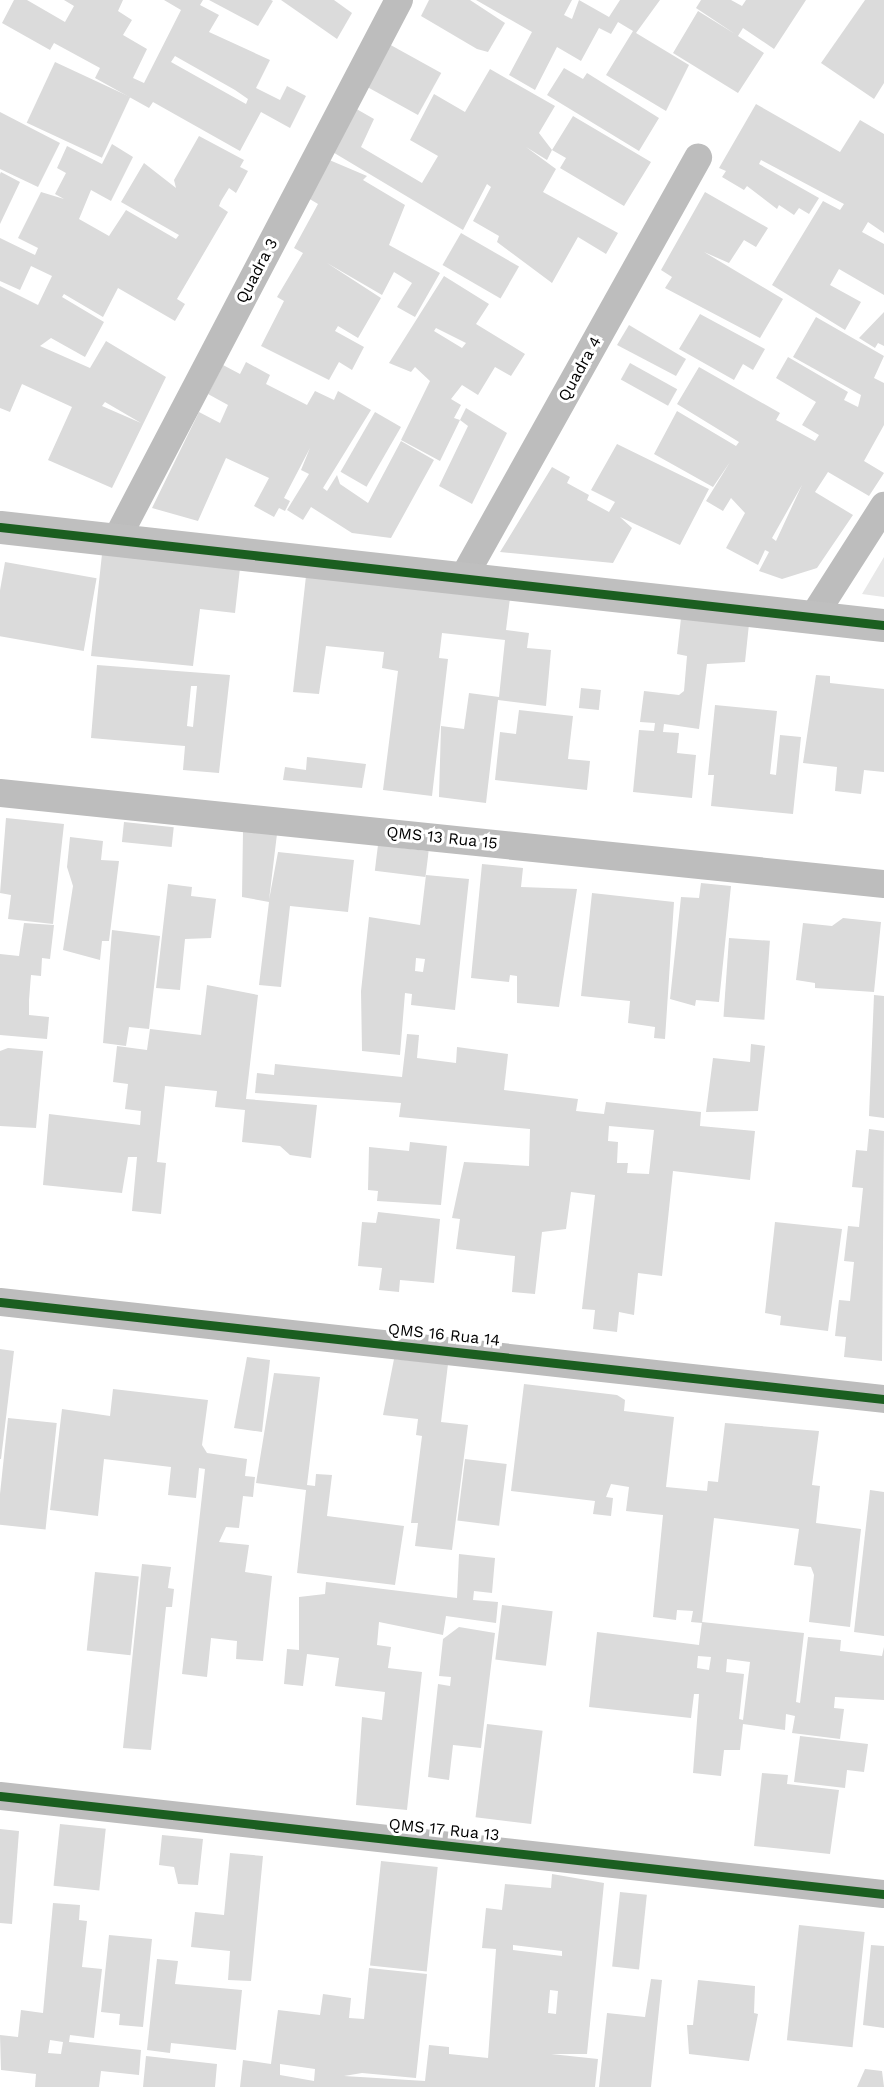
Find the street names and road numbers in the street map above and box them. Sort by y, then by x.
street label: Quadra 3 [232,235,282,307]
street label: Quadra 4 [554,333,606,405]
street label: QMS 13 Rua 15 [385,823,499,853]
street label: QMS 16 Rua 14 [386,1320,502,1350]
street label: QMS 17 Rua 13 [387,1815,501,1845]

